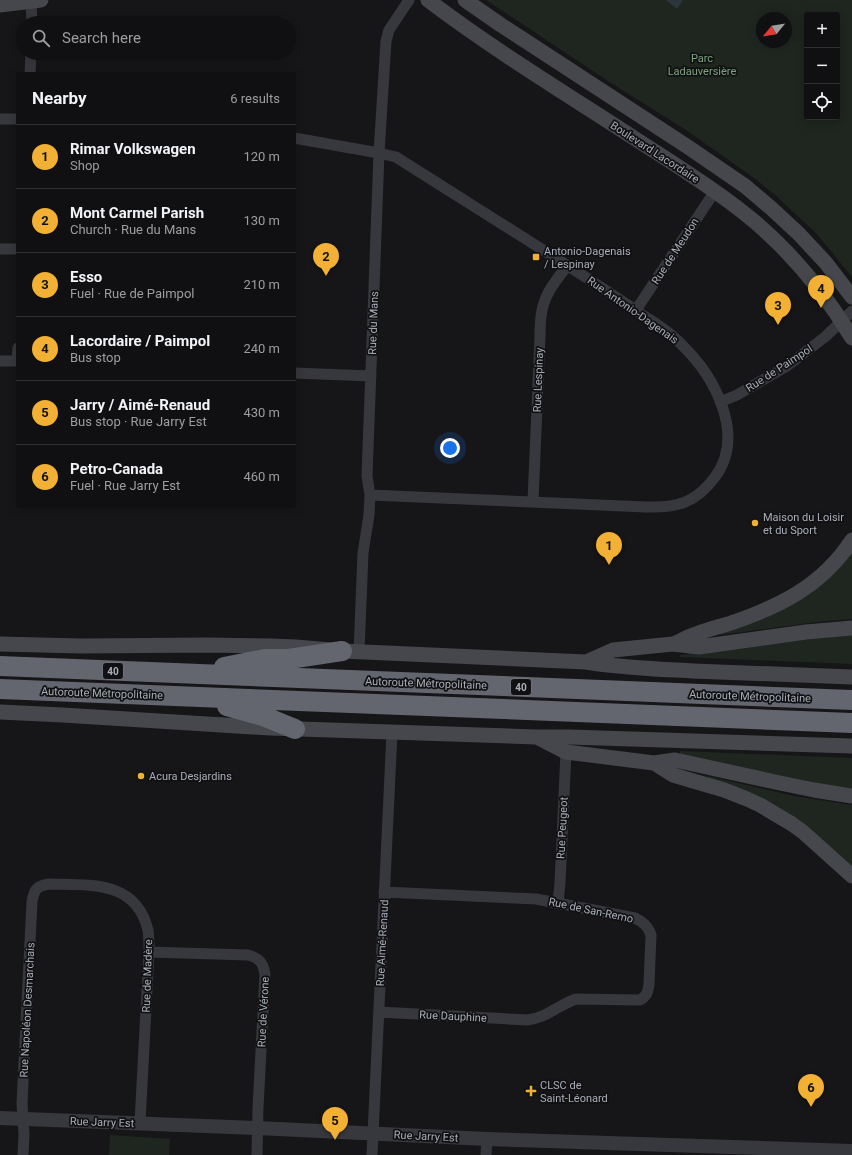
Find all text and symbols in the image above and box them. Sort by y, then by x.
north arrow [756,12,792,48]
map controls [804,12,840,120]
button: + [804,12,840,48]
search box [16,16,296,60]
icon: search [30,27,52,49]
text: Search here [62,29,141,47]
button: − [804,48,840,84]
park label: Parc Ladauversière [668,52,736,78]
button: locate [804,84,840,120]
text: Nearby [32,88,87,108]
text: 6 results [230,91,280,106]
street label: Boulevard Lacordaire [608,119,702,186]
text: Rimar Volkswagen [70,140,196,158]
text: 1 [41,149,49,164]
text: 120 m [243,149,280,164]
text: Shop [70,158,100,173]
text: Mont Carmel Parish [70,204,204,222]
text: 2 [41,213,49,228]
text: 130 m [243,213,280,228]
street label: Rue de Meudon [649,216,702,287]
text: Church · Rue du Mans [70,222,196,237]
pin: 2 [313,243,339,276]
place label: Antonio-Dagenais / Lespinay [544,245,631,271]
marker: Antonio-Dagenais / Lespinay [531,252,541,262]
text: Esso [70,268,102,286]
street label: Rue Antonio-Dagenais [585,274,681,347]
pin: 4 [808,275,834,308]
text: 3 [41,277,49,292]
text: 210 m [243,277,280,292]
text: Fuel · Rue de Paimpol [70,286,195,301]
street label: Rue du Mans [366,291,381,355]
pin: 3 [765,292,791,325]
text: Lacordaire / Paimpol [70,332,210,350]
text: 4 [41,341,49,356]
text: 240 m [243,341,280,356]
street label: Rue de Paimpol [744,342,815,395]
street label: Rue Lespinay [531,347,546,413]
text: Bus stop [70,350,121,365]
text: Jarry / Aimé-Renaud [70,396,210,414]
text: 5 [41,405,49,420]
text: 430 m [243,405,280,420]
text: Bus stop · Rue Jarry Est [70,414,207,429]
your location [440,438,460,458]
text: Petro-Canada [70,460,163,478]
text: 6 [41,469,49,484]
text: 460 m [243,469,280,484]
text: Fuel · Rue Jarry Est [70,478,180,493]
place label: Maison du Loisir et du Sport [763,511,844,537]
marker: Maison du Loisir et du Sport [750,518,760,528]
pin: 1 [596,532,622,565]
road number: 40 [103,663,123,679]
street label: Autoroute Métropolitaine [365,675,487,692]
road number: 40 [511,679,531,695]
street label: Autoroute Métropolitaine [41,685,163,702]
street label: Autoroute Métropolitaine [689,688,811,705]
place label: Acura Desjardins [149,770,232,783]
marker: Acura Desjardins [136,771,146,781]
street label: Rue Peugeot [554,796,571,859]
street label: Rue de San-Remo [547,895,634,926]
street label: Rue Aimé-Renaud [374,899,391,987]
street label: Rue de Madère [140,939,155,1013]
street label: Rue Napoléon Desmarchais [17,942,38,1078]
street label: Rue de Vérone [255,976,272,1048]
street label: Rue Dauphine [419,1008,487,1025]
pin: 6 [798,1074,824,1107]
place label: CLSC de Saint-Léonard [540,1079,608,1105]
marker: CLSC de Saint-Léonard [525,1085,537,1097]
pin: 5 [322,1107,348,1140]
street label: Rue Jarry Est [70,1115,135,1130]
street label: Rue Jarry Est [393,1128,459,1145]

